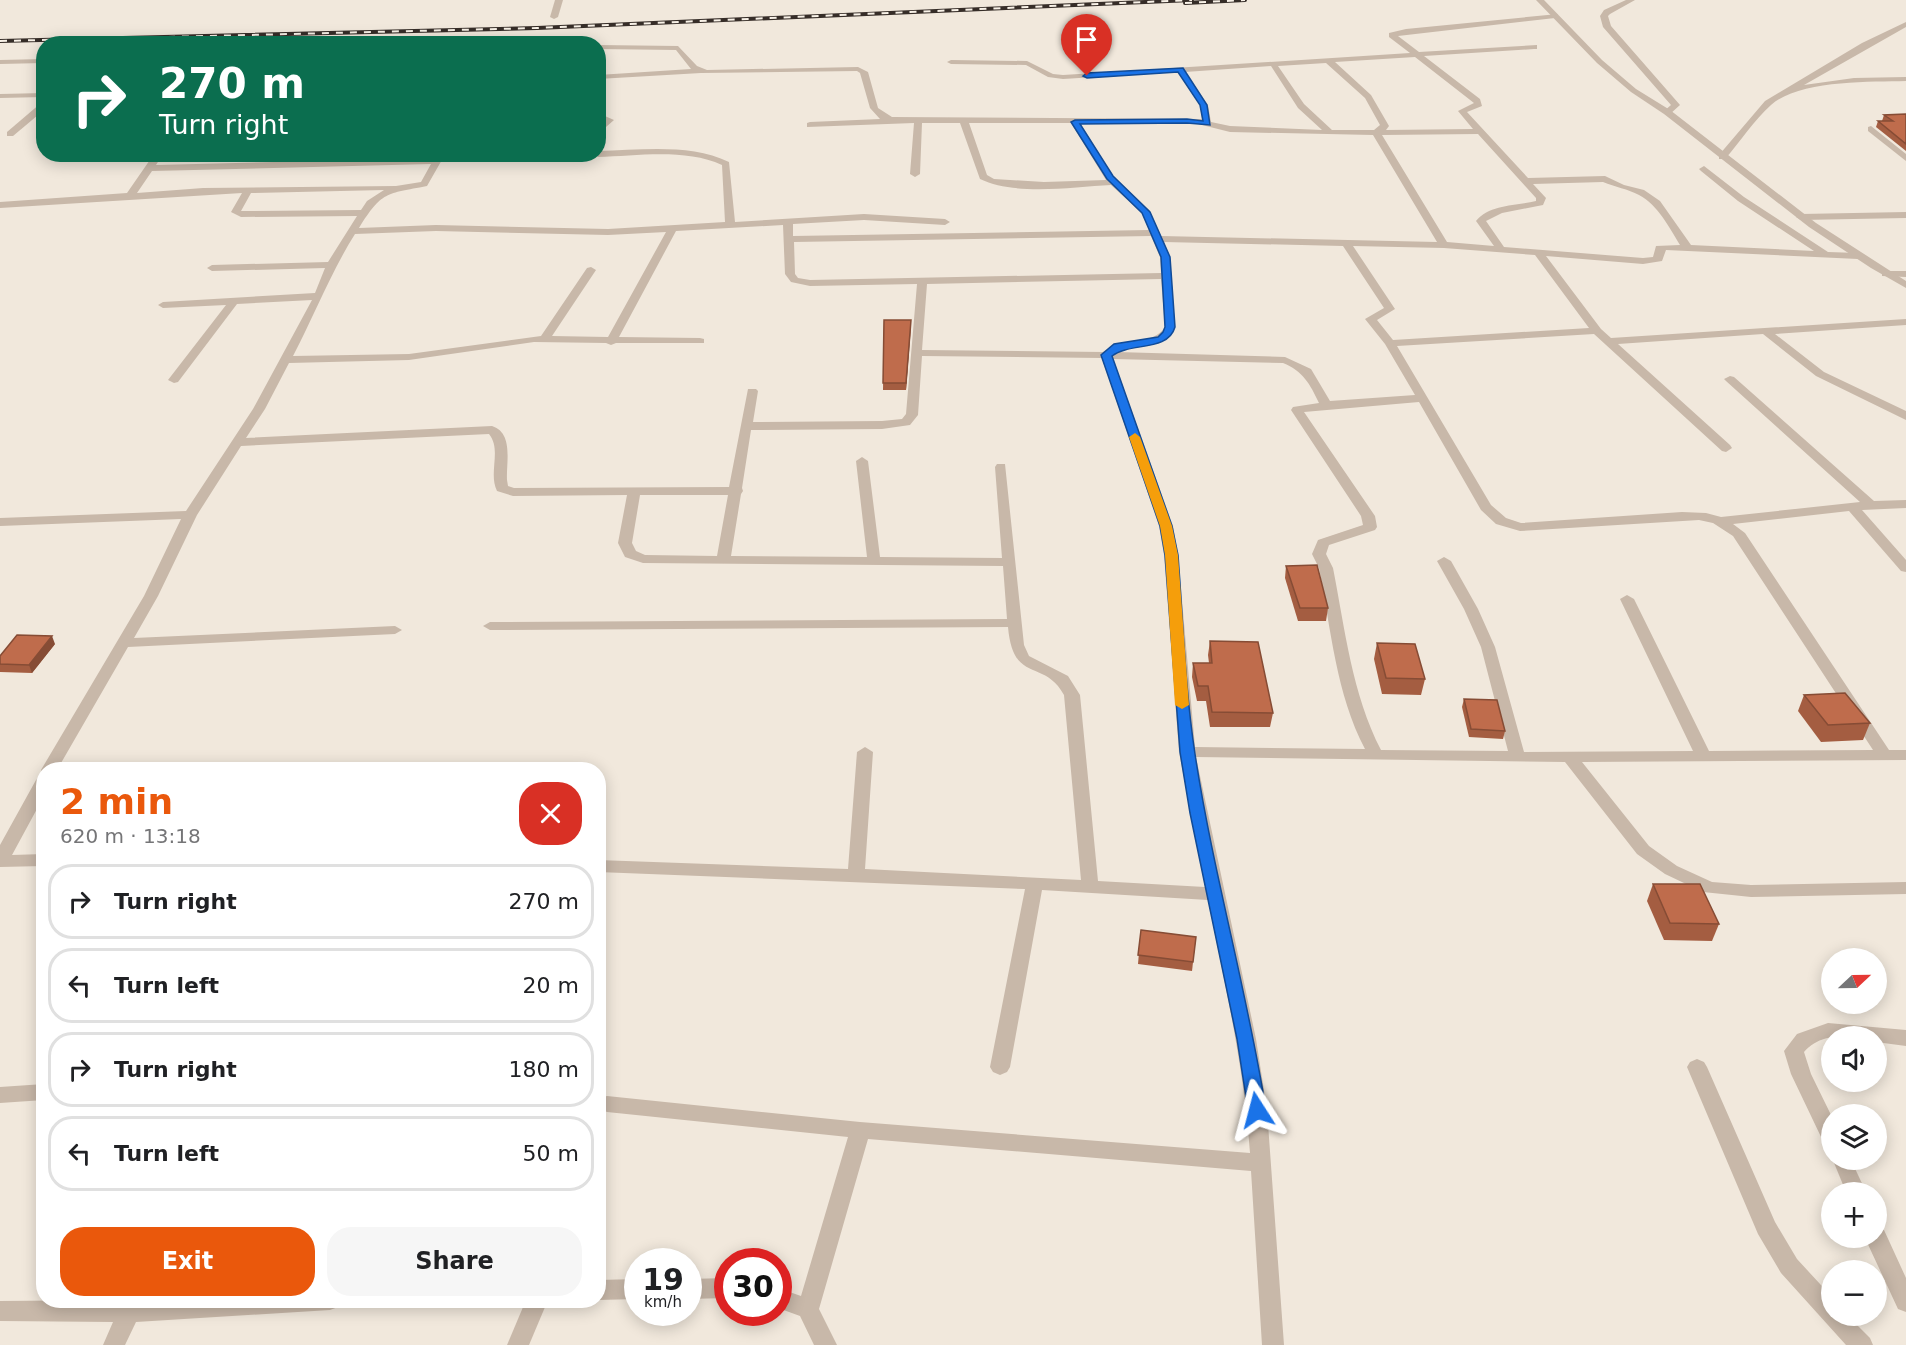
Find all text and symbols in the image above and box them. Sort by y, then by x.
pin [1061,14,1112,76]
icon: arrive [1070,23,1103,56]
text: 270 m [159,59,305,108]
icon: right [60,60,138,138]
text: Turn right [159,109,288,140]
text: 2 min [60,781,173,822]
button: close [519,782,582,845]
text: 620 m · 13:18 [60,824,201,848]
icon: right [63,885,96,918]
text: Turn right [114,889,237,914]
text: 270 m [509,889,579,914]
north arrow [1821,948,1887,1014]
map controls [1821,948,1887,1326]
icon: left [63,969,96,1002]
text: Turn left [114,973,219,998]
text: 20 m [523,973,579,998]
button: sound [1821,1026,1887,1092]
icon: right [63,1053,96,1086]
text: Turn right [114,1057,237,1082]
text: 180 m [509,1057,579,1082]
position arrow [1225,1078,1289,1142]
button: layers [1821,1104,1887,1170]
icon: left [63,1137,96,1170]
text: Turn left [114,1141,219,1166]
text: 50 m [523,1141,579,1166]
button: + [1821,1182,1887,1248]
button: Exit [60,1227,315,1296]
button: Share [327,1227,582,1296]
speed limit sign: 30 [714,1248,792,1326]
button: − [1821,1260,1887,1326]
text: 19 [642,1262,684,1297]
text: km/h [644,1293,682,1311]

